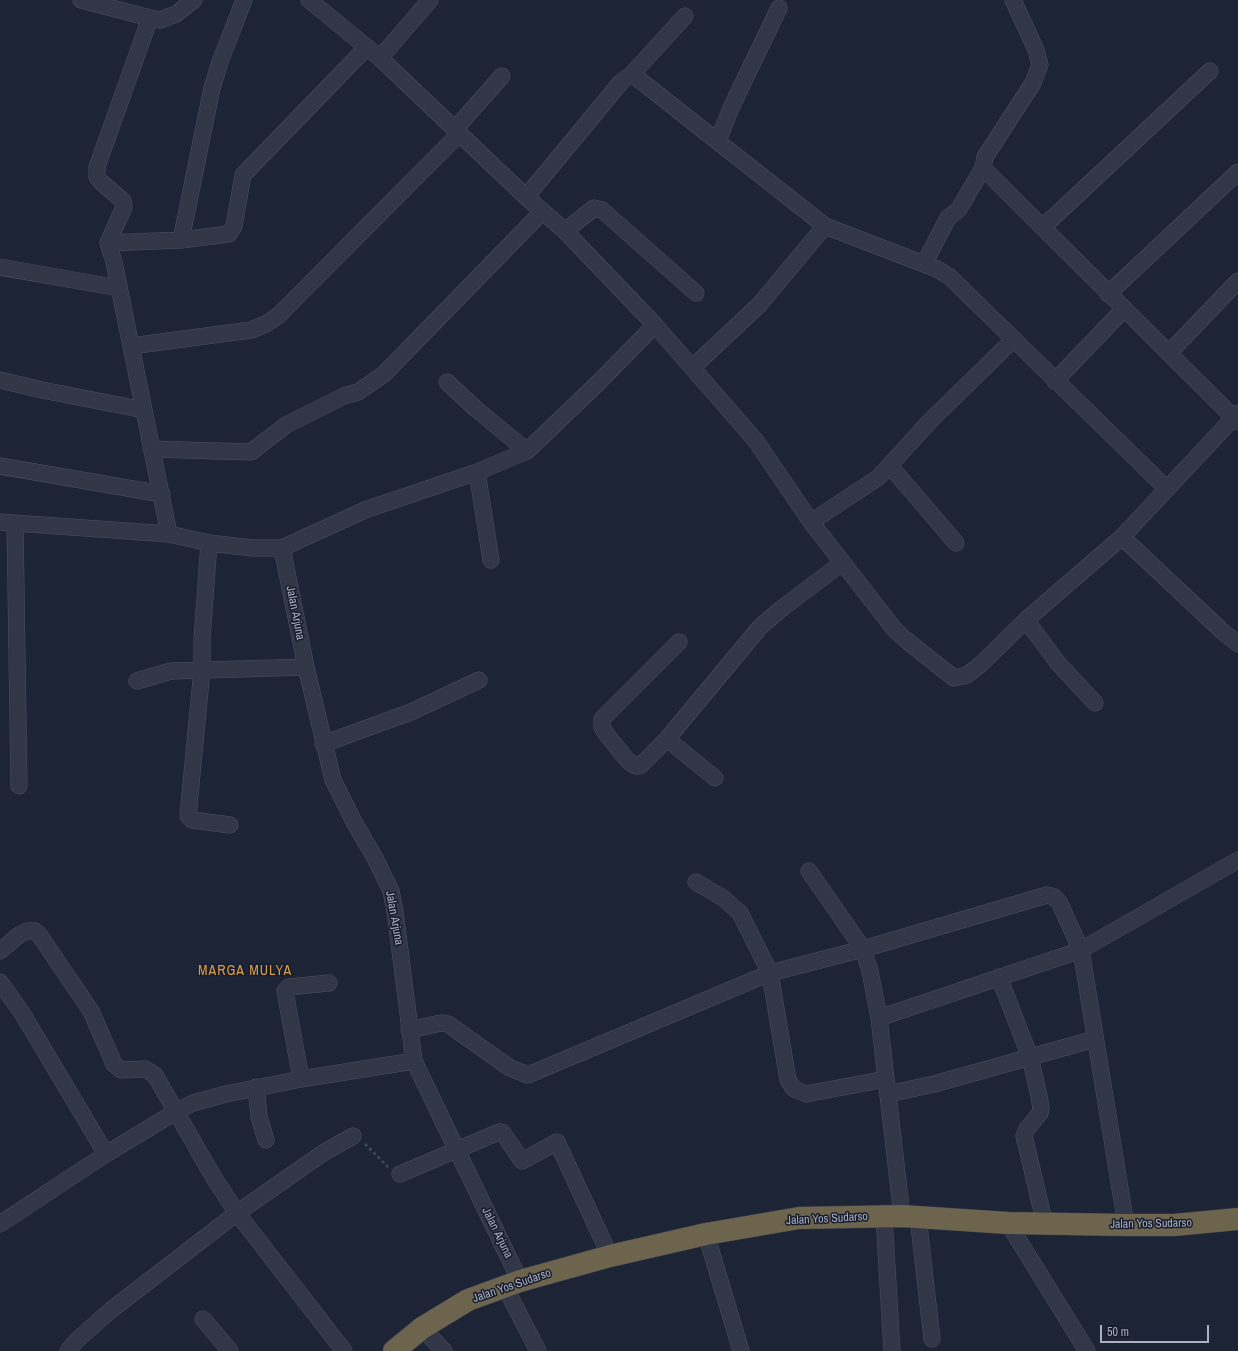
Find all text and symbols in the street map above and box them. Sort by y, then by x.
street label: Jalan Arjuna [283,585,307,641]
street label: Jalan Arjuna [382,890,406,946]
district label: MARGA MULYA [198,963,292,979]
street label: Jalan Arjuna [479,1205,515,1261]
street label: Jalan Yos Sudarso [786,1210,868,1228]
street label: Jalan Yos Sudarso [1110,1216,1192,1232]
street label: Jalan Yos Sudarso [471,1266,553,1306]
scale bar [1102,1317,1211,1343]
text: 50 m [1107,1324,1129,1340]

